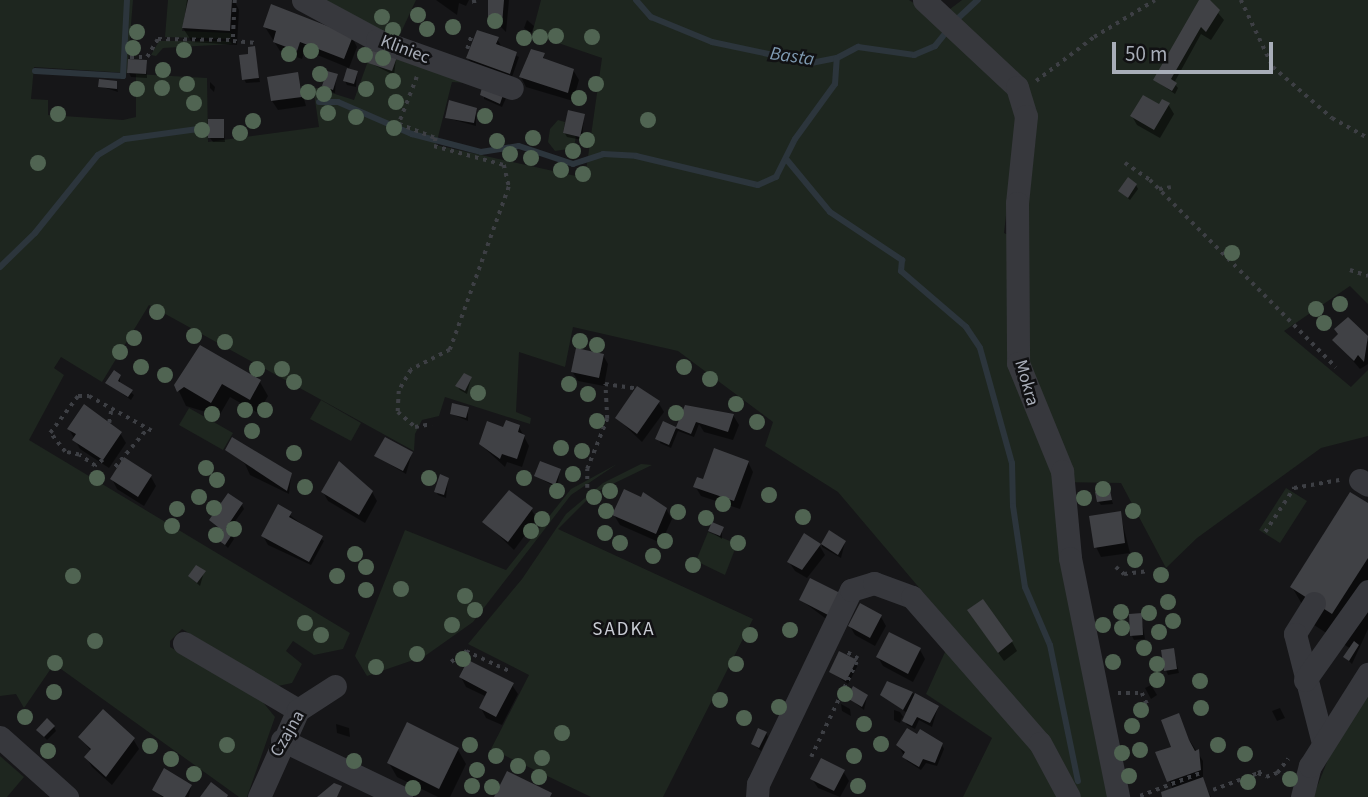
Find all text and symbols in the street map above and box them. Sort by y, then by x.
scale bar [1116,28,1277,72]
street label: Kliniec [377,31,433,69]
text: 50 m [1125,39,1167,69]
water label: Basta [768,43,816,71]
street label: Mokra [1009,358,1043,408]
district label: SADKA [593,619,655,641]
street label: Czajna [266,707,310,761]

